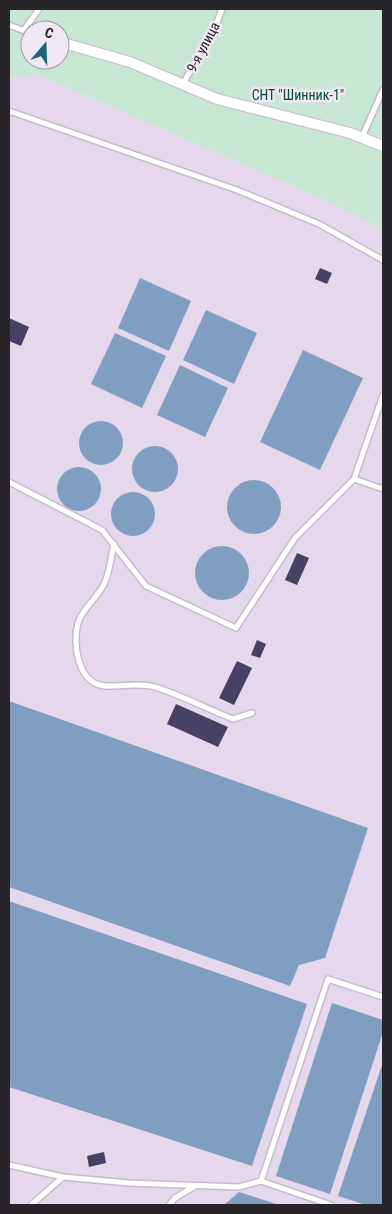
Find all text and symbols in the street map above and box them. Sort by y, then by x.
street label: 9-я улица [183,19,223,75]
north arrow [20,20,70,70]
text: С [43,24,56,42]
park label: СНТ "Шинник-1" [252,87,344,103]

